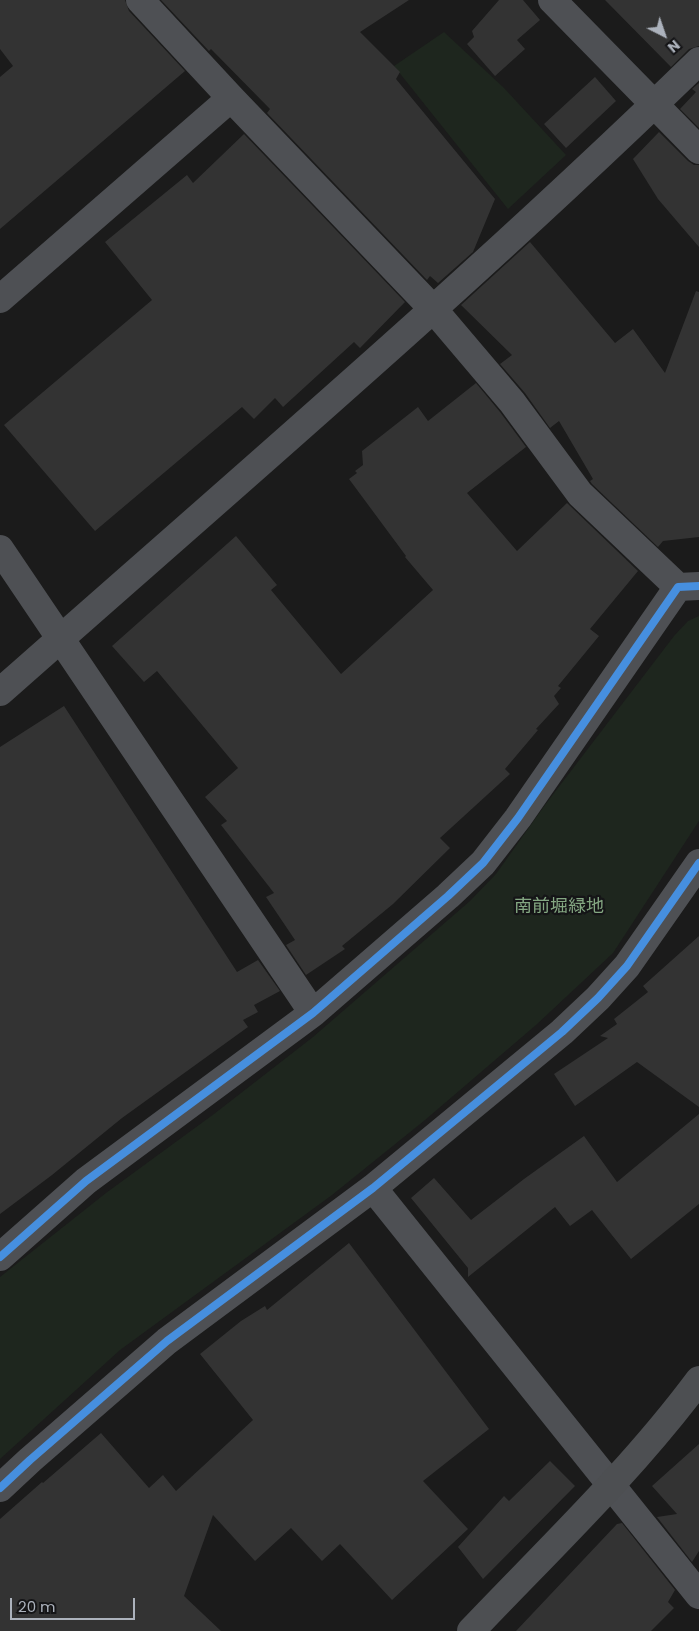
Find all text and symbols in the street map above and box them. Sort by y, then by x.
north arrow [639,10,689,60]
text: N [663,35,684,57]
park label: 南前堀緑地 [514,896,604,918]
scale bar [12,1588,138,1620]
text: 20 m [18,1596,56,1617]

